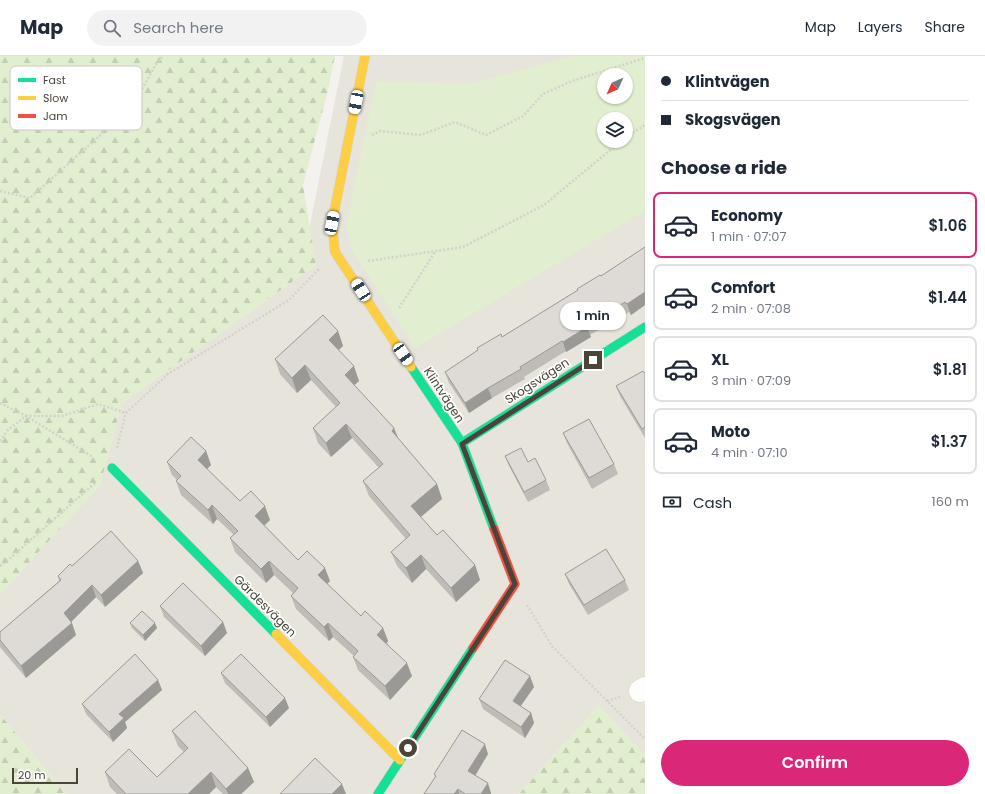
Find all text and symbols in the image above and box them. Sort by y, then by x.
search box [87,10,367,46]
text: Map [20,14,63,41]
icon: search [101,17,123,39]
text: Search here [133,17,224,38]
text: Map [805,17,836,37]
text: Layers [858,17,902,37]
text: Share [924,17,965,37]
legend [10,66,142,130]
north arrow [597,68,633,104]
map controls [597,68,633,148]
text: Klintvägen [685,71,770,92]
text: Fast [43,72,66,88]
car [348,89,364,115]
text: Slow [43,90,68,106]
text: Jam [43,108,68,124]
text: Skogsvägen [685,109,781,130]
button: layers [597,112,633,148]
text: Choose a ride [661,155,787,180]
text: Economy [711,205,783,226]
icon: car [663,207,699,243]
car [324,210,340,236]
text: $1.06 [929,215,967,236]
text: 1 min · 07:07 [711,227,787,246]
car [349,277,373,303]
text: Comfort [711,277,775,298]
icon: car [663,279,699,315]
text: $1.44 [928,287,967,308]
text: 2 min · 07:08 [711,299,791,318]
callout: 1 min [560,302,626,330]
text: 1 min [576,306,610,325]
car [391,341,415,367]
text: XL [711,349,729,370]
route end [584,351,602,369]
icon: car [663,351,699,387]
street label: Skogsvägen [501,353,572,408]
text: $1.81 [933,359,967,380]
street label: Klintvägen [420,364,469,426]
text: 3 min · 07:09 [711,371,791,390]
text: Moto [711,421,750,442]
icon: car [663,423,699,459]
text: $1.37 [931,431,967,452]
text: 4 min · 07:10 [711,443,788,462]
icon: cash [661,491,683,513]
text: Cash [693,492,732,513]
text: 160 m [932,492,969,511]
street label: Gärdesvägen [230,571,300,641]
route start [399,739,417,757]
button: Confirm [661,740,969,786]
scale bar [12,766,78,785]
text: 20 m [18,767,46,783]

